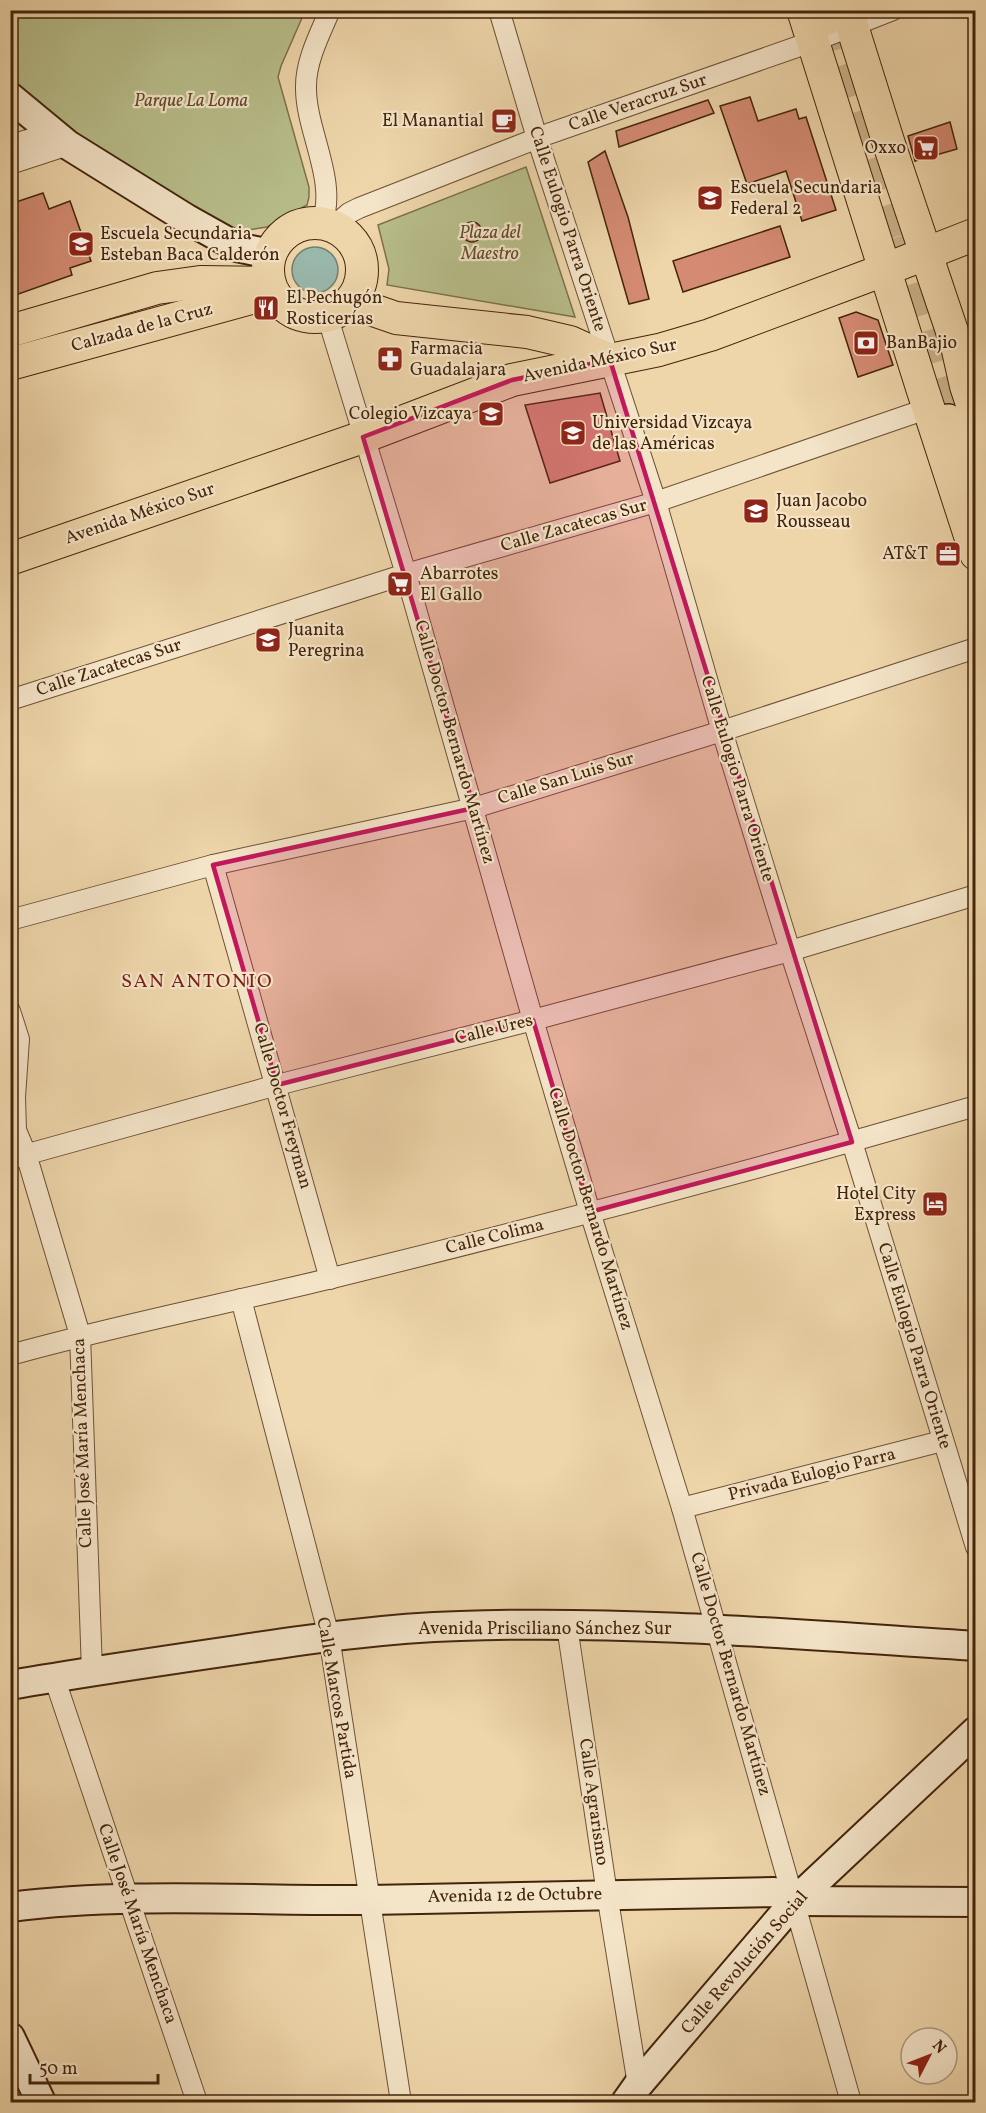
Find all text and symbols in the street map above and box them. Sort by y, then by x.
street label: Calle Veracruz Sur [565,67,711,138]
park label: Parque La Loma [134,89,248,114]
cafe icon: El Manantial [489,106,519,136]
place label: El Manantial [382,109,484,134]
street label: Calle Eulogio Parra Oriente [522,123,612,335]
supermarket icon: Oxxo [911,133,941,163]
place label: Oxxo [865,136,906,161]
place label: Escuela Secundaria Federal 2 [730,176,882,222]
school or university icon: Escuela Secundaria Federal 2 [695,183,725,213]
park label: Plaza del Maestro [459,221,521,267]
place label: Escuela Secundaria Esteban Baca Calderón [100,222,280,268]
school or university icon: Escuela Secundaria Esteban Baca Calderón [66,229,96,259]
place label: El Pechugón Rosticerías [286,286,383,332]
restaurant icon: El Pechugón Rosticerías [251,293,281,323]
street label: Calzada de la Cruz [68,297,216,359]
bank icon: BanBajio [851,328,881,358]
place label: BanBajio [886,331,957,356]
street label: Avenida México Sur [521,332,680,390]
place label: Farmacia Guadalajara [410,337,506,383]
pharmacy icon: Farmacia Guadalajara [375,344,405,374]
school or university icon: Colegio Vizcaya [476,399,506,429]
place label: Colegio Vizcaya [349,402,472,427]
place label: Universidad Vizcaya de las Américas [592,411,752,457]
school or university icon: Universidad Vizcaya de las Américas [558,418,588,448]
street label: Avenida México Sur [62,476,219,551]
place label: Juan Jacobo Rousseau [776,489,867,535]
street label: Calle Zacatecas Sur [498,493,651,559]
school or university icon: Juan Jacobo Rousseau [741,496,771,526]
office icon: AT&T [933,539,963,569]
place label: AT&T [882,542,928,567]
place label: Abarrotes El Gallo [420,562,499,608]
supermarket icon: Abarrotes El Gallo [385,569,415,599]
street label: Calle Doctor Bernardo Martínez [407,617,501,867]
place label: Juanita Peregrina [288,618,365,664]
school or university icon: Juanita Peregrina [253,625,283,655]
street label: Calle Zacatecas Sur [33,633,185,703]
street label: Calle Eulogio Parra Oriente [694,673,780,885]
street label: Calle San Luis Sur [495,746,638,812]
district label: SAN ANTONIO [121,968,273,996]
street label: Calle Ures [452,1008,536,1052]
street label: Calle Doctor Freyman [246,1020,318,1192]
street label: Calle Doctor Bernardo Martínez [541,1085,639,1333]
place label: Hotel City Express [836,1182,916,1228]
hotel icon: Hotel City Express [920,1189,950,1219]
street label: Calle Colima [443,1213,547,1261]
street label: Calle Eulogio Parra Oriente [871,1240,957,1452]
street label: Calle José María Menchaca [67,1338,99,1548]
street label: Privada Eulogio Parra [726,1442,898,1508]
street label: Calle Doctor Bernardo Martínez [683,1549,777,1799]
street label: Calle Marcos Partida [309,1615,363,1781]
street label: Avenida Prisciliano Sánchez Sur [418,1617,672,1642]
street label: Calle Agrarismo [572,1737,614,1867]
street label: Calle José María Menchaca [91,1821,183,2027]
street label: Avenida 12 de Octubre [428,1882,602,1910]
street label: Calle Revolución Social [676,1886,814,2040]
north arrow [899,2026,959,2086]
text: N [927,2036,951,2059]
scale bar [30,2047,158,2085]
text: 50 m [39,2057,78,2082]

